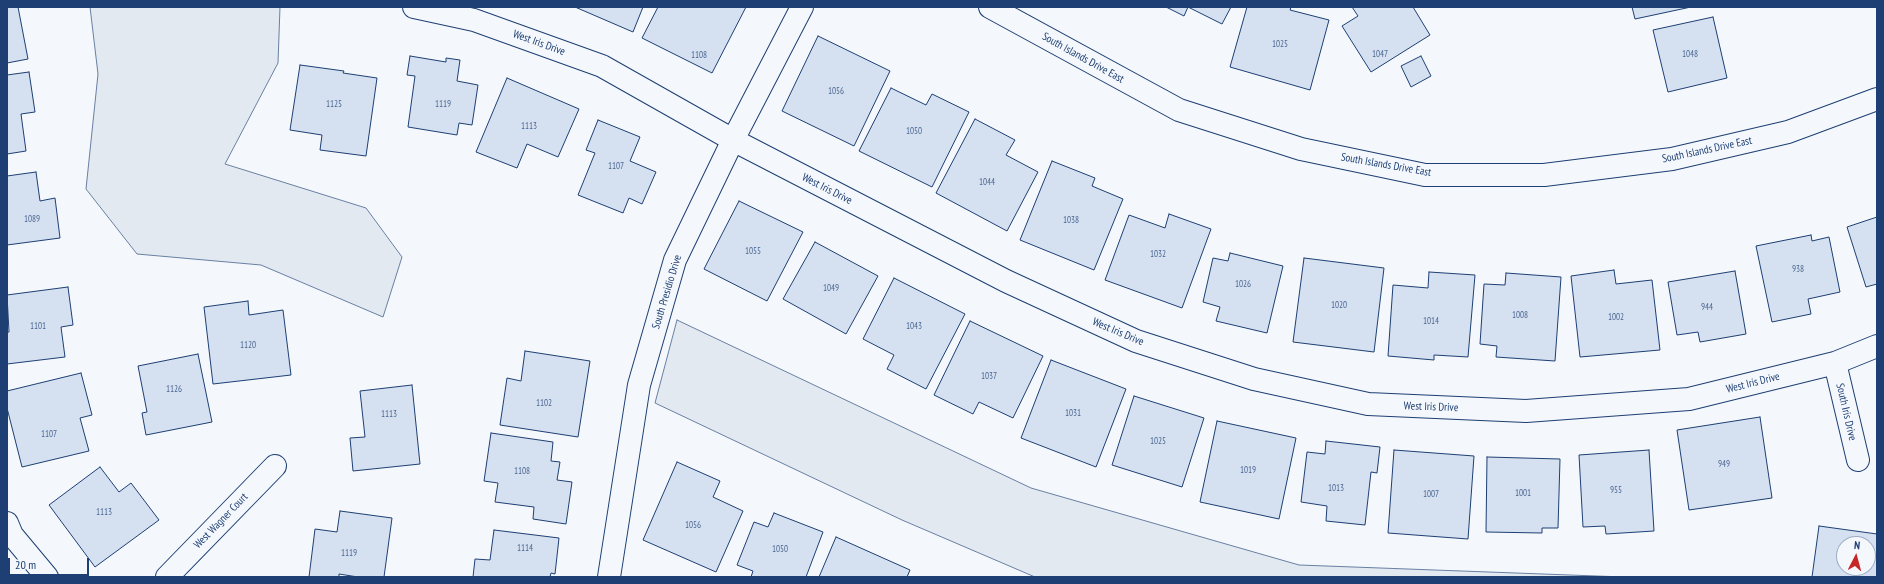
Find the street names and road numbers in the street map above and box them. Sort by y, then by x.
street label: West Iris Drive [511,27,567,59]
street label: South Islands Drive East [1040,30,1126,86]
street label: South Islands Drive East [1661,134,1753,166]
street label: South Islands Drive East [1340,151,1432,179]
street label: West Iris Drive [800,171,854,207]
street label: South Presidio Drive [649,253,685,331]
street label: West Iris Drive [1090,315,1146,349]
street label: West Iris Drive [1725,370,1781,396]
street label: South Iris Drive [1833,382,1859,442]
street label: West Iris Drive [1403,399,1459,415]
street label: West Wagner Court [191,490,251,552]

